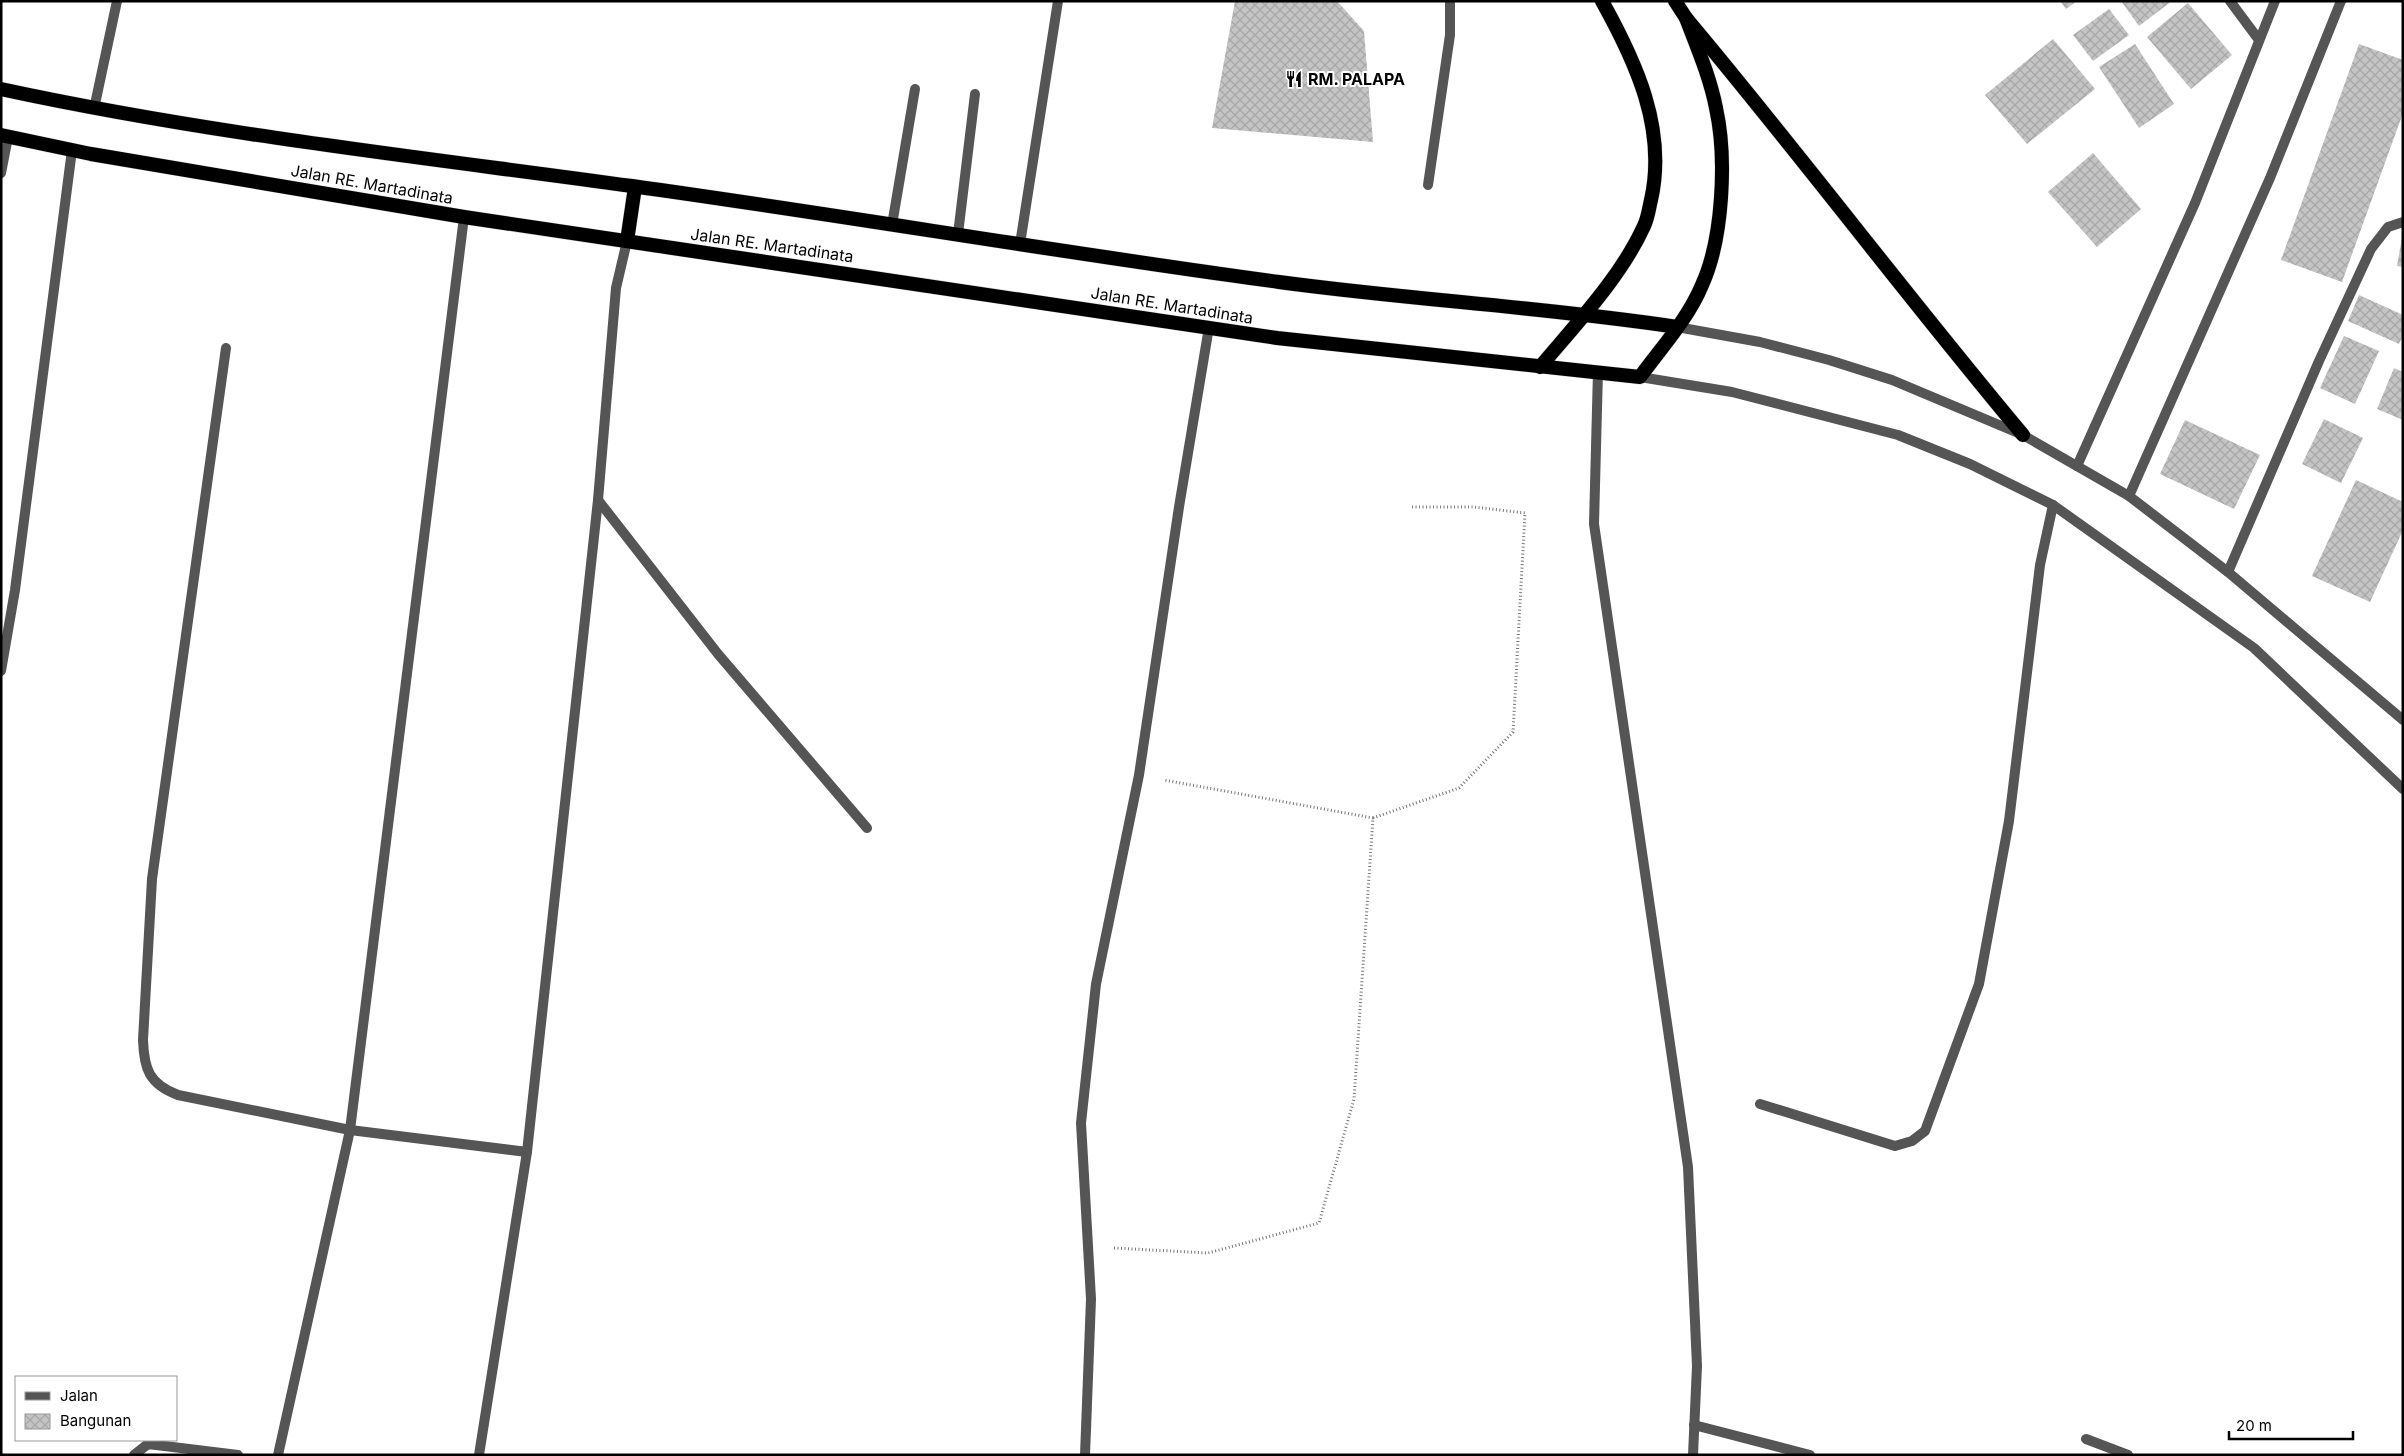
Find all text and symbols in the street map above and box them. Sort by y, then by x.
restaurant icon: RM. PALAPA [1284,69,1304,89]
place label: RM. PALAPA [1308,69,1405,89]
street label: Jalan RE. Martadinata [289,160,455,208]
street label: Jalan RE. Martadinata [689,224,855,266]
street label: Jalan RE. Martadinata [1089,282,1255,328]
legend [15,1376,178,1441]
text: Jalan [60,1386,98,1405]
scale bar [2229,1408,2353,1440]
text: Bangunan [60,1411,131,1430]
text: 20 m [2236,1416,2272,1435]

